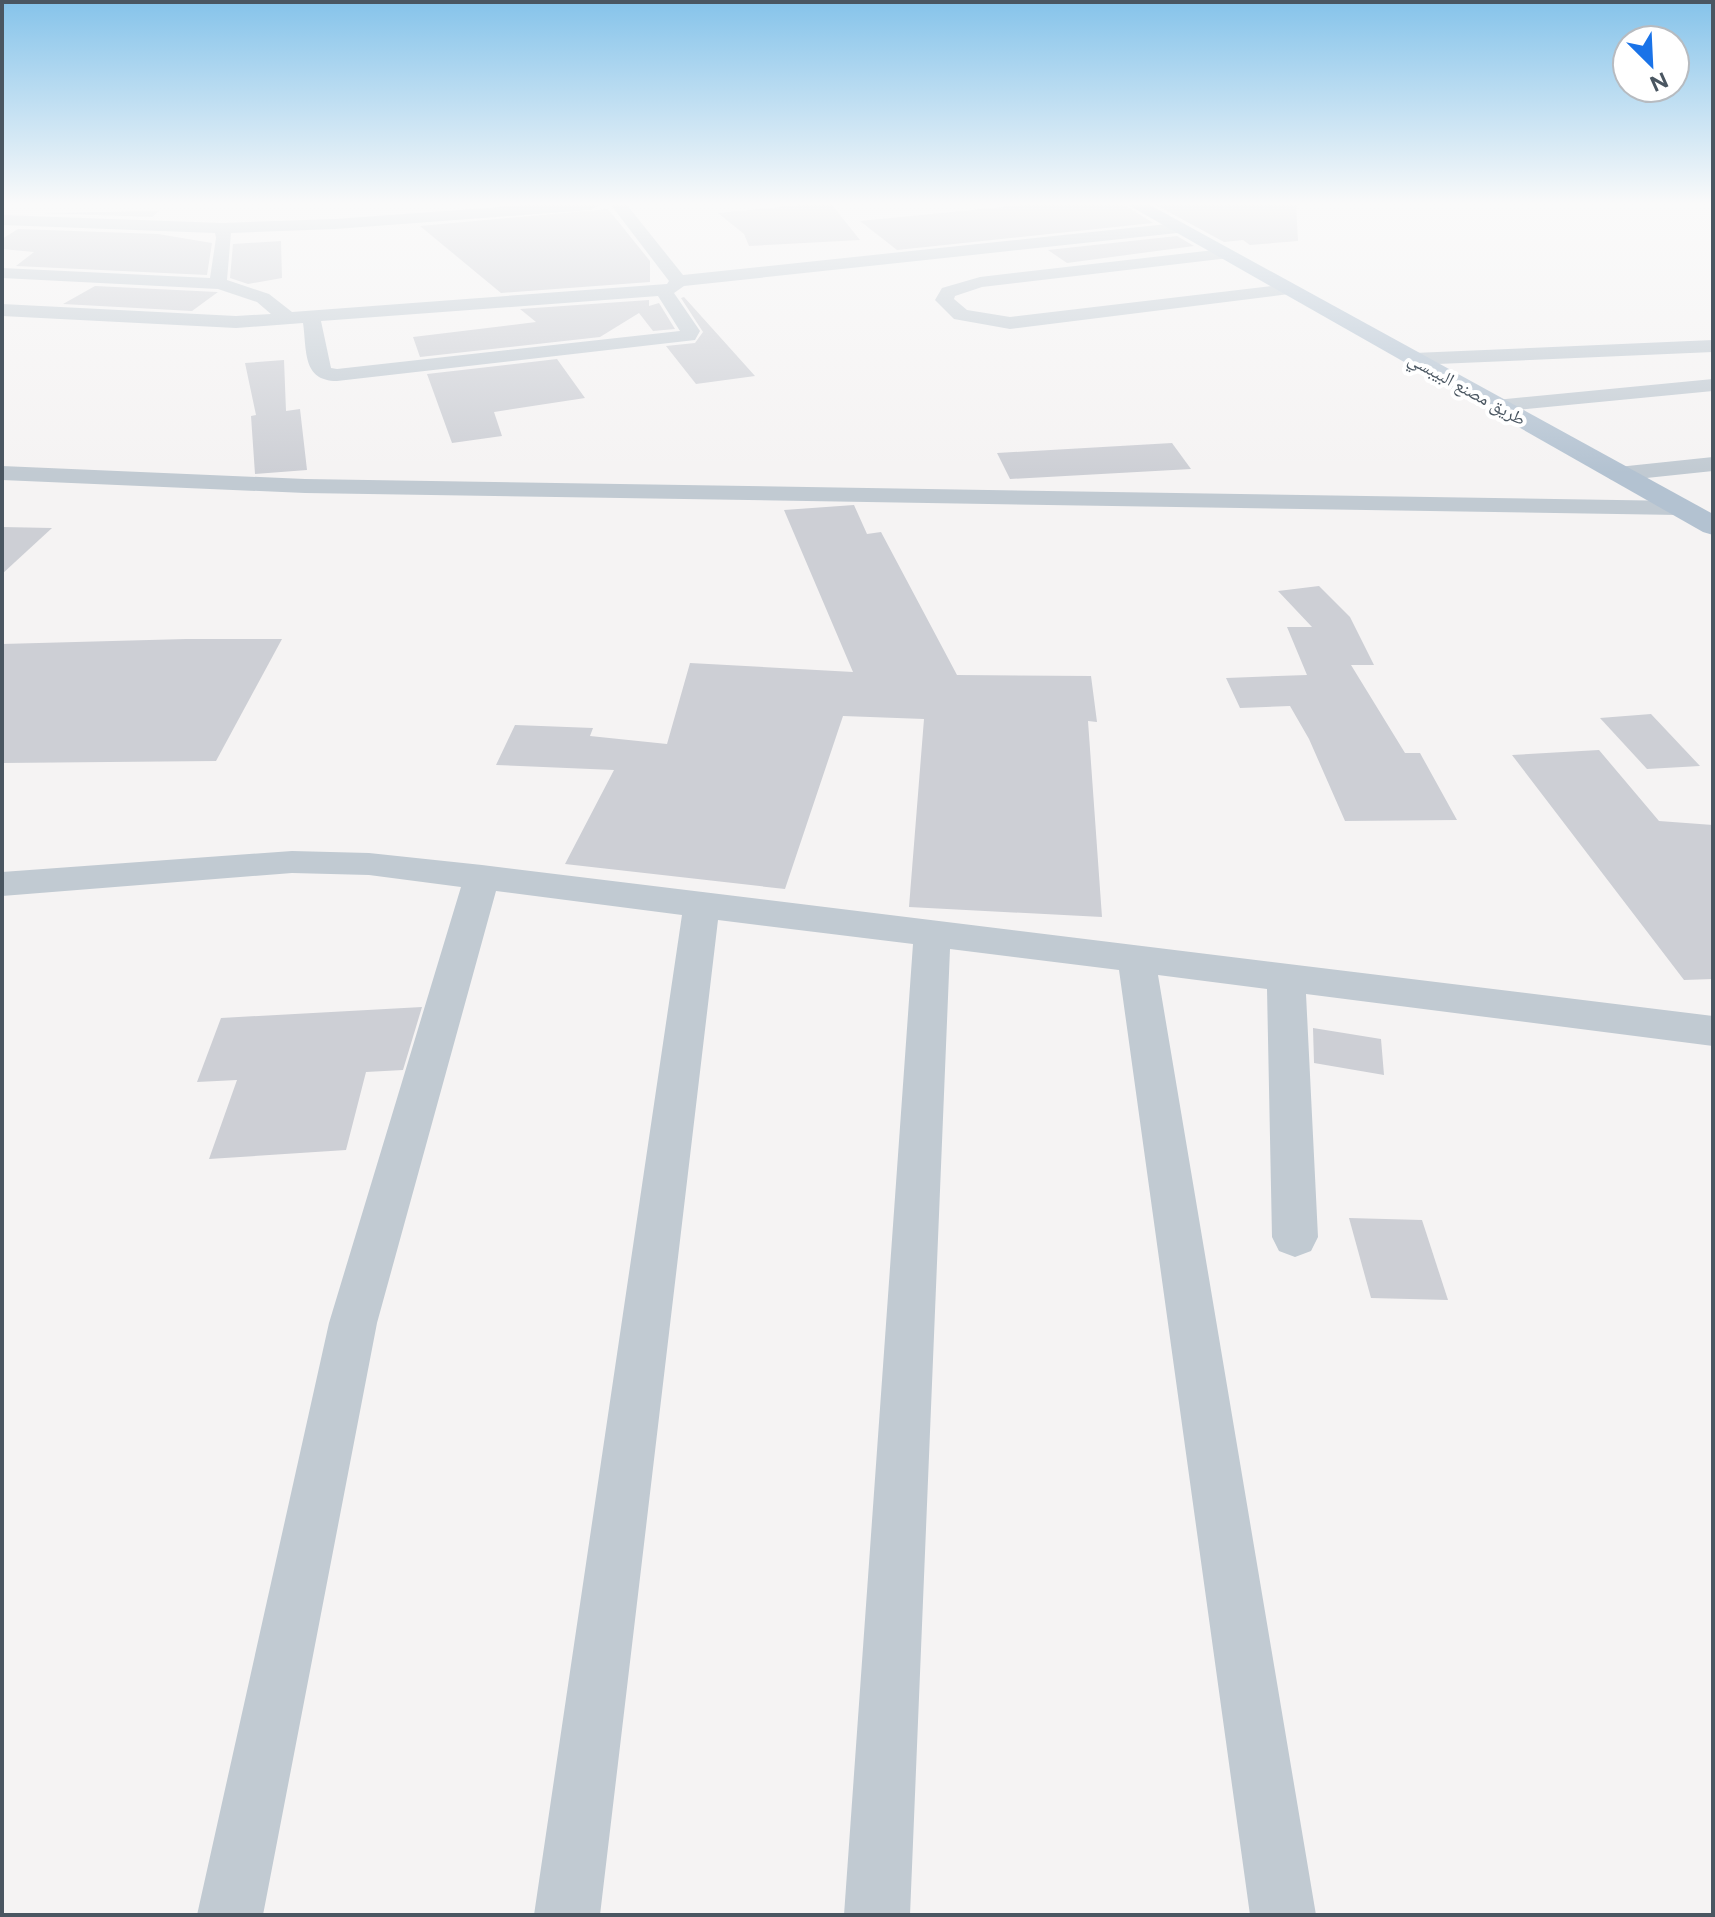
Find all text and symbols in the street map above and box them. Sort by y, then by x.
north arrow [1611,24,1691,104]
text: N [1646,66,1672,98]
street label: طريق مصنع البيبسي [1403,348,1530,434]

